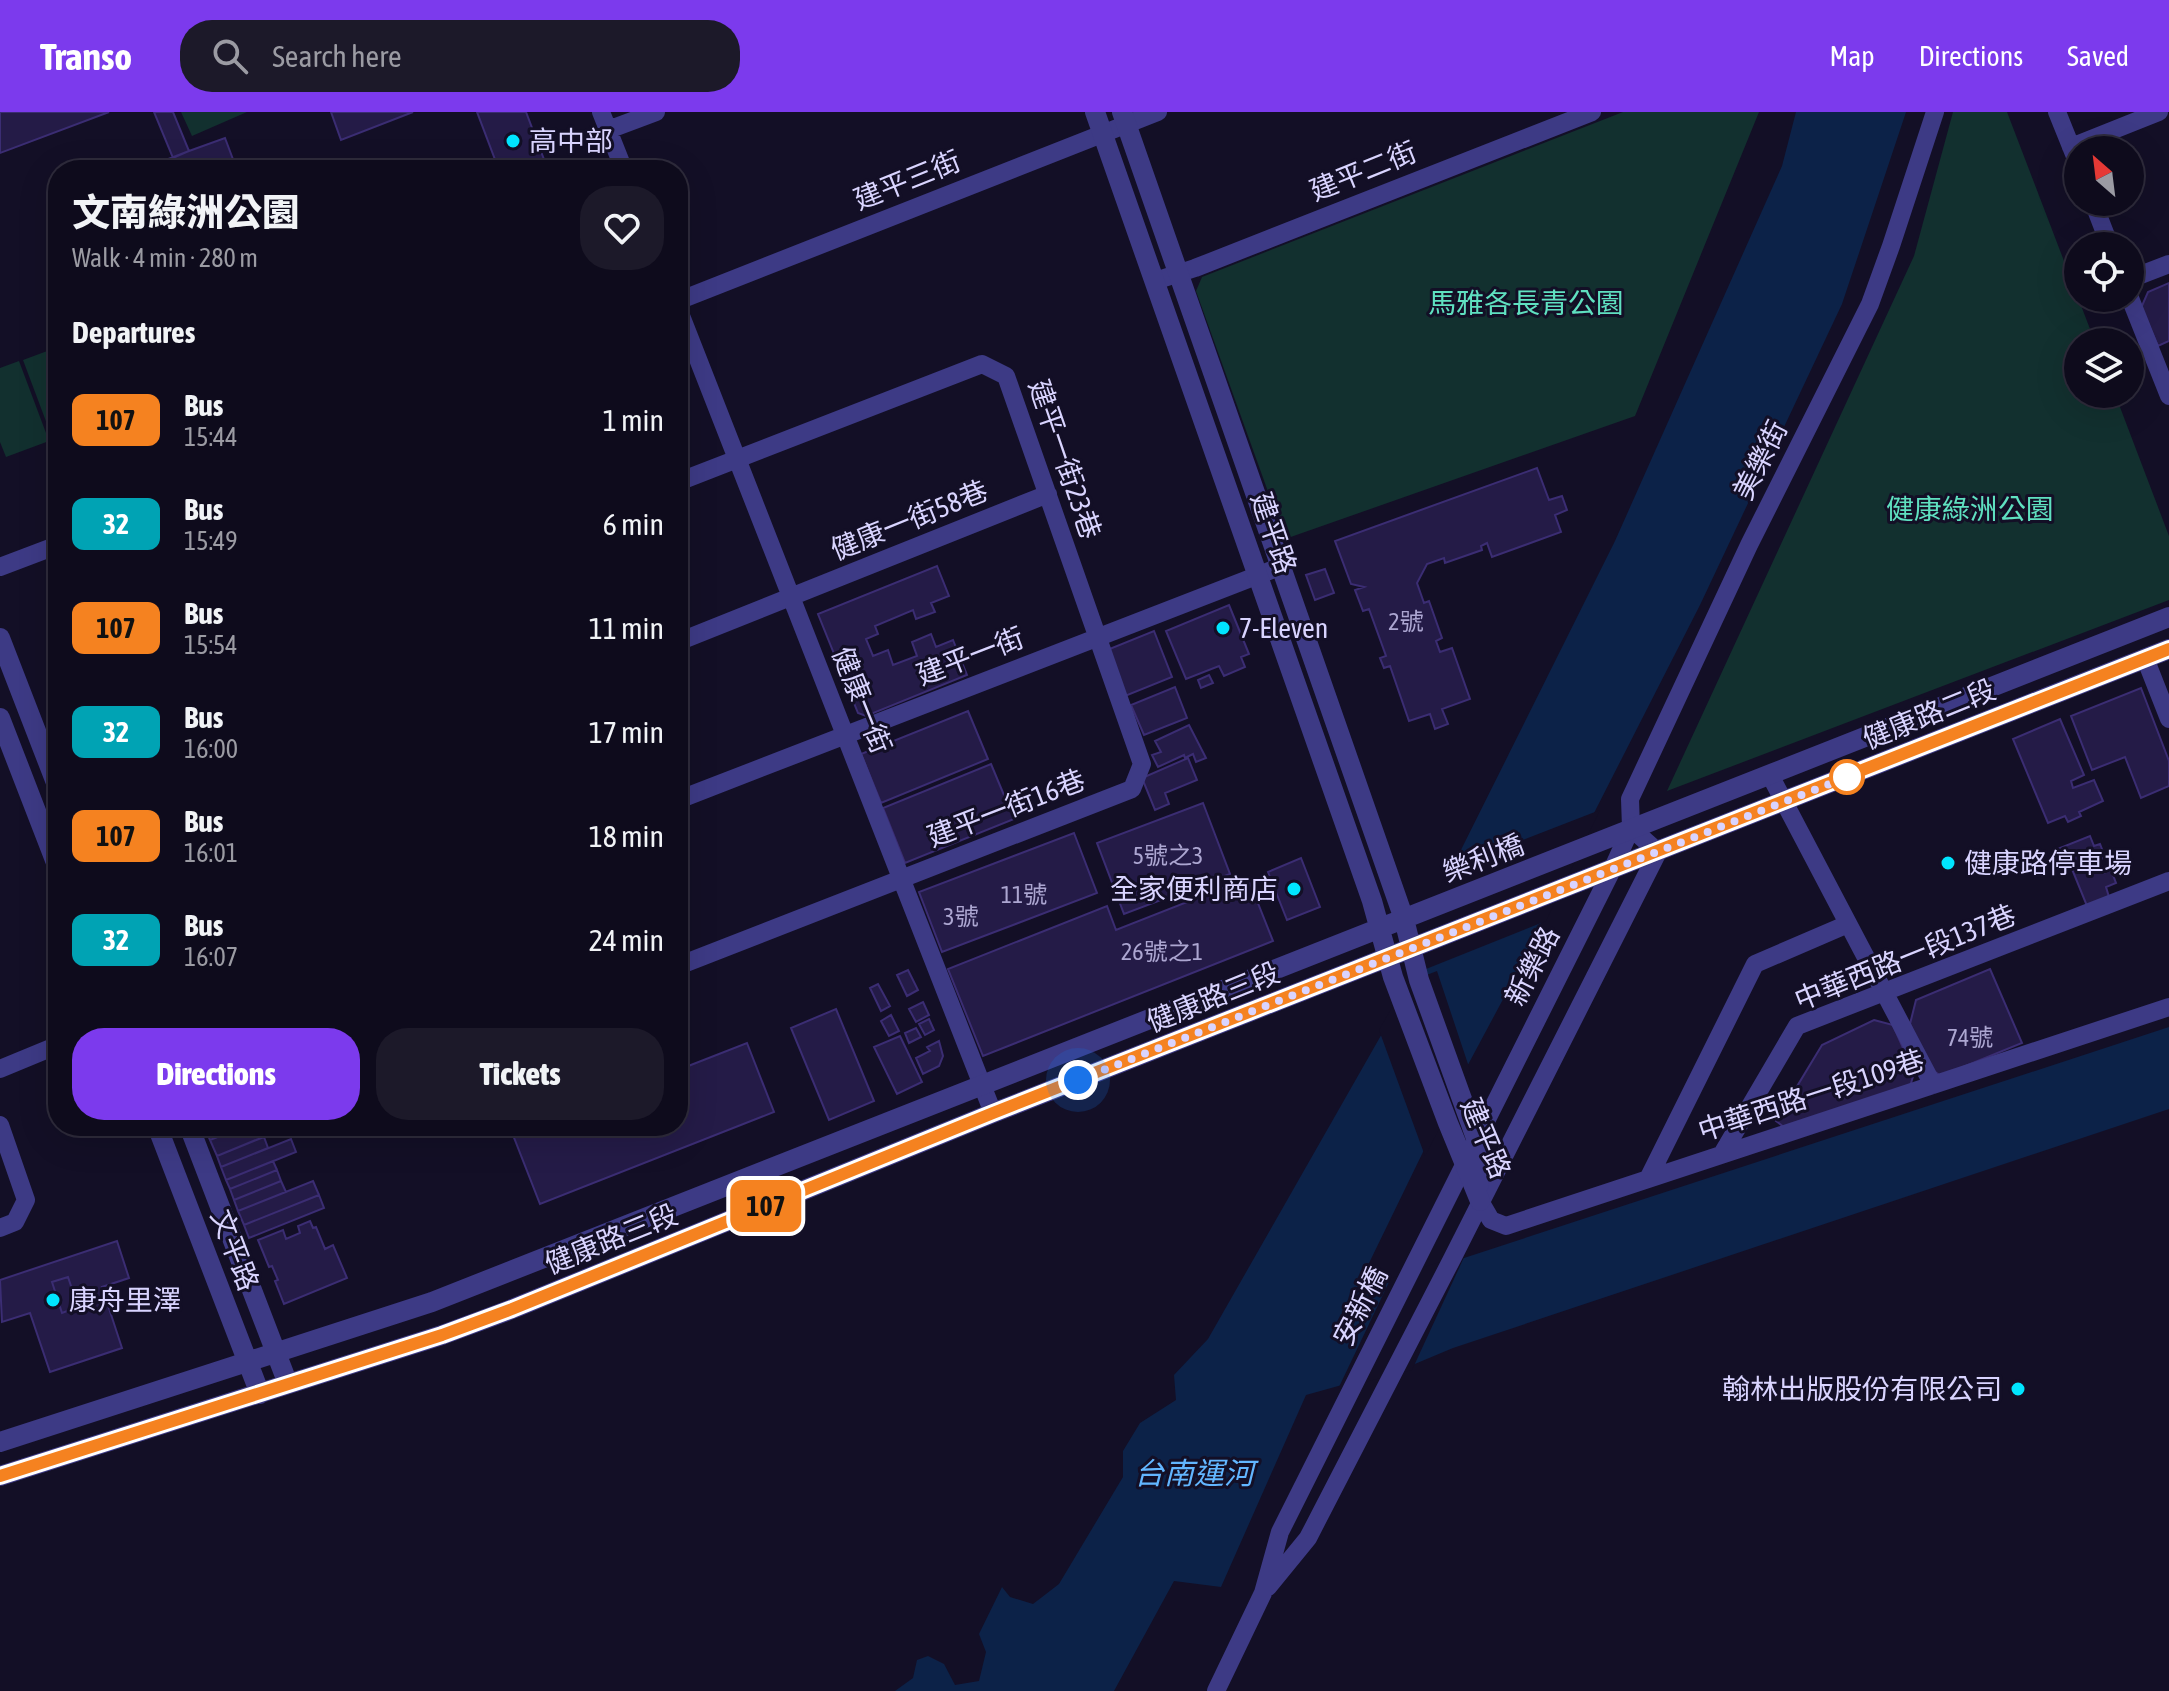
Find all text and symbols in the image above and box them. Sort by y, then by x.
search box [180,20,740,92]
icon: search [208,34,252,78]
text: Transo [40,35,132,78]
text: Search here [272,39,402,73]
text: Map [1830,40,1875,72]
text: Directions [1919,40,2023,72]
text: Saved [2067,40,2129,72]
place label: 高中部 [529,125,613,157]
marker: 高中部 [504,132,522,150]
street label: 建平二街 [1305,135,1421,207]
north arrow [2064,136,2144,216]
map controls [2064,136,2144,408]
street label: 建平三街 [849,144,965,216]
button: heart [580,186,664,270]
text: 文南綠洲公園 [72,191,300,234]
button: locate [2064,232,2144,312]
text: Walk · 4 min · 280 m [72,243,258,273]
park label: 馬雅各長青公園 [1428,287,1624,319]
text: Departures [72,315,195,349]
button: layers [2064,328,2144,408]
street label: 建平一街23巷 [1023,375,1107,543]
text: Bus [184,388,223,422]
text: 1 min [603,403,664,437]
text: 107 [96,404,136,436]
street label: 美樂街 [1727,415,1793,505]
text: 15:44 [184,422,238,452]
street label: 健康一街58巷 [826,474,992,566]
street label: 建平路 [1245,488,1303,578]
text: Bus [184,492,223,526]
park label: 健康綠洲公園 [1886,493,2054,525]
text: 6 min [603,507,664,541]
text: 32 [103,508,129,540]
text: 15:49 [184,526,238,556]
text: Bus [184,596,223,630]
house number: 2號 [1388,608,1424,635]
text: 11 min [589,611,664,645]
text: 107 [96,612,136,644]
place label: 7-Eleven [1239,612,1328,644]
marker: 7-Eleven [1214,619,1232,637]
street label: 建平一街 [912,621,1028,691]
text: 15:54 [184,630,238,660]
street label: 健康一街 [826,642,898,758]
street label: 健康路二段 [1858,673,2000,755]
text: Bus [184,700,223,734]
text: 17 min [589,715,664,749]
text: 32 [103,716,129,748]
text: 16:00 [184,734,238,764]
unlabelled marker [1830,760,1864,794]
street label: 建平一街16巷 [923,763,1089,853]
text: Bus [184,804,223,838]
text: 18 min [589,819,664,853]
text: 107 [96,820,136,852]
street label: 樂利橋 [1438,828,1528,888]
text: 16:01 [184,838,238,868]
house number: 5號之3 [1133,842,1203,869]
place label: 健康路停車場 [1964,847,2132,879]
marker: 健康路停車場 [1939,854,1957,872]
place label: 全家便利商店 [1110,873,1278,905]
marker: 全家便利商店 [1285,880,1303,898]
house number: 11號 [1001,881,1047,908]
street label: 中華西路一段137巷 [1790,898,2020,1016]
house number: 3號 [943,903,979,930]
text: Bus [184,908,223,942]
street label: 新樂路 [1499,921,1565,1011]
text: 24 min [589,923,664,957]
text: 32 [103,924,129,956]
house number: 26號之1 [1121,938,1203,965]
text: 16:07 [184,942,238,972]
street label: 健康路三段 [1142,956,1284,1038]
house number: 74號 [1947,1024,1993,1051]
button: Directions [72,1028,360,1120]
button: Tickets [376,1028,664,1120]
street label: 中華西路一段109巷 [1694,1043,1928,1147]
your location [1058,1060,1098,1100]
street label: 建平路 [1455,1093,1517,1183]
line badge: 107 [720,1180,812,1232]
text: 107 [746,1190,786,1222]
street label: 健康路三段 [540,1198,682,1280]
street label: 文平路 [205,1205,265,1295]
street label: 安新橋 [1327,1261,1393,1351]
place label: 康舟里澤 [69,1284,181,1316]
marker: 康舟里澤 [44,1291,62,1309]
place label: 翰林出版股份有限公司 [1722,1373,2002,1405]
marker: 翰林出版股份有限公司 [2009,1380,2027,1398]
water label: 台南運河 [1134,1456,1259,1490]

